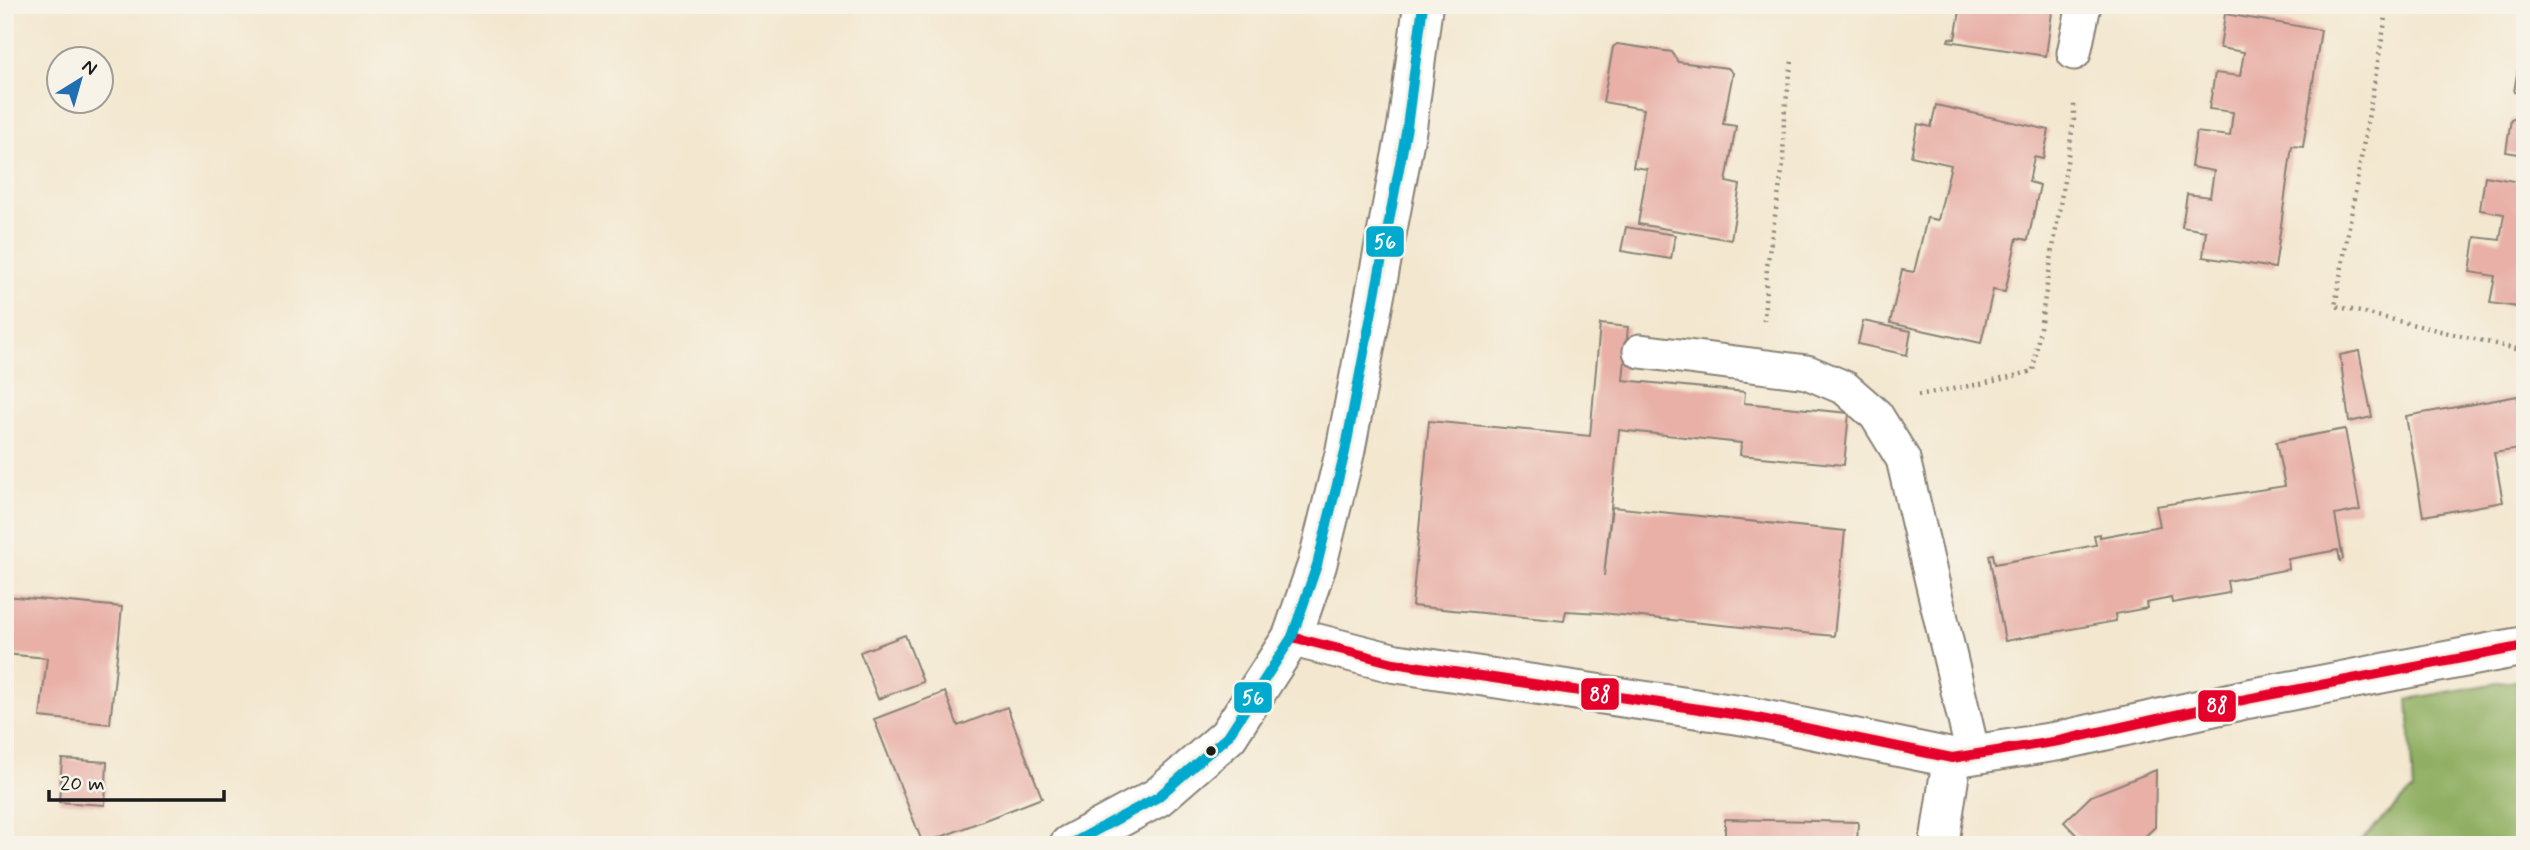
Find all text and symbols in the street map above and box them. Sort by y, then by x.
north arrow [46,46,116,116]
text: N [77,54,102,81]
line badge: 56 [1365,225,1405,258]
text: 56 [1374,230,1396,255]
line badge: 88 [1580,677,1620,711]
line badge: 56 [1233,681,1273,714]
text: 88 [1589,683,1611,708]
text: 56 [1242,686,1264,711]
line badge: 88 [2197,689,2237,723]
text: 88 [2206,694,2228,719]
unlabelled marker [1204,744,1218,758]
scale bar [49,759,224,803]
text: 20 m [60,770,105,798]

